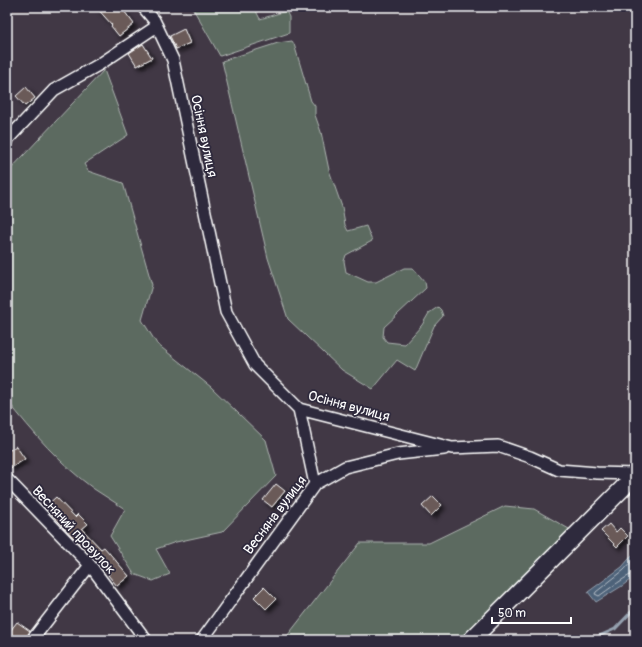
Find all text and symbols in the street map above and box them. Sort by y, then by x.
street label: Осіння вулиця [187,93,221,179]
street label: Осіння вулиця [306,387,392,425]
street label: Весняна вулиця [240,472,310,558]
street label: Весняний провулок [29,482,119,578]
scale bar [492,599,571,625]
text: 50 m [498,606,526,621]

